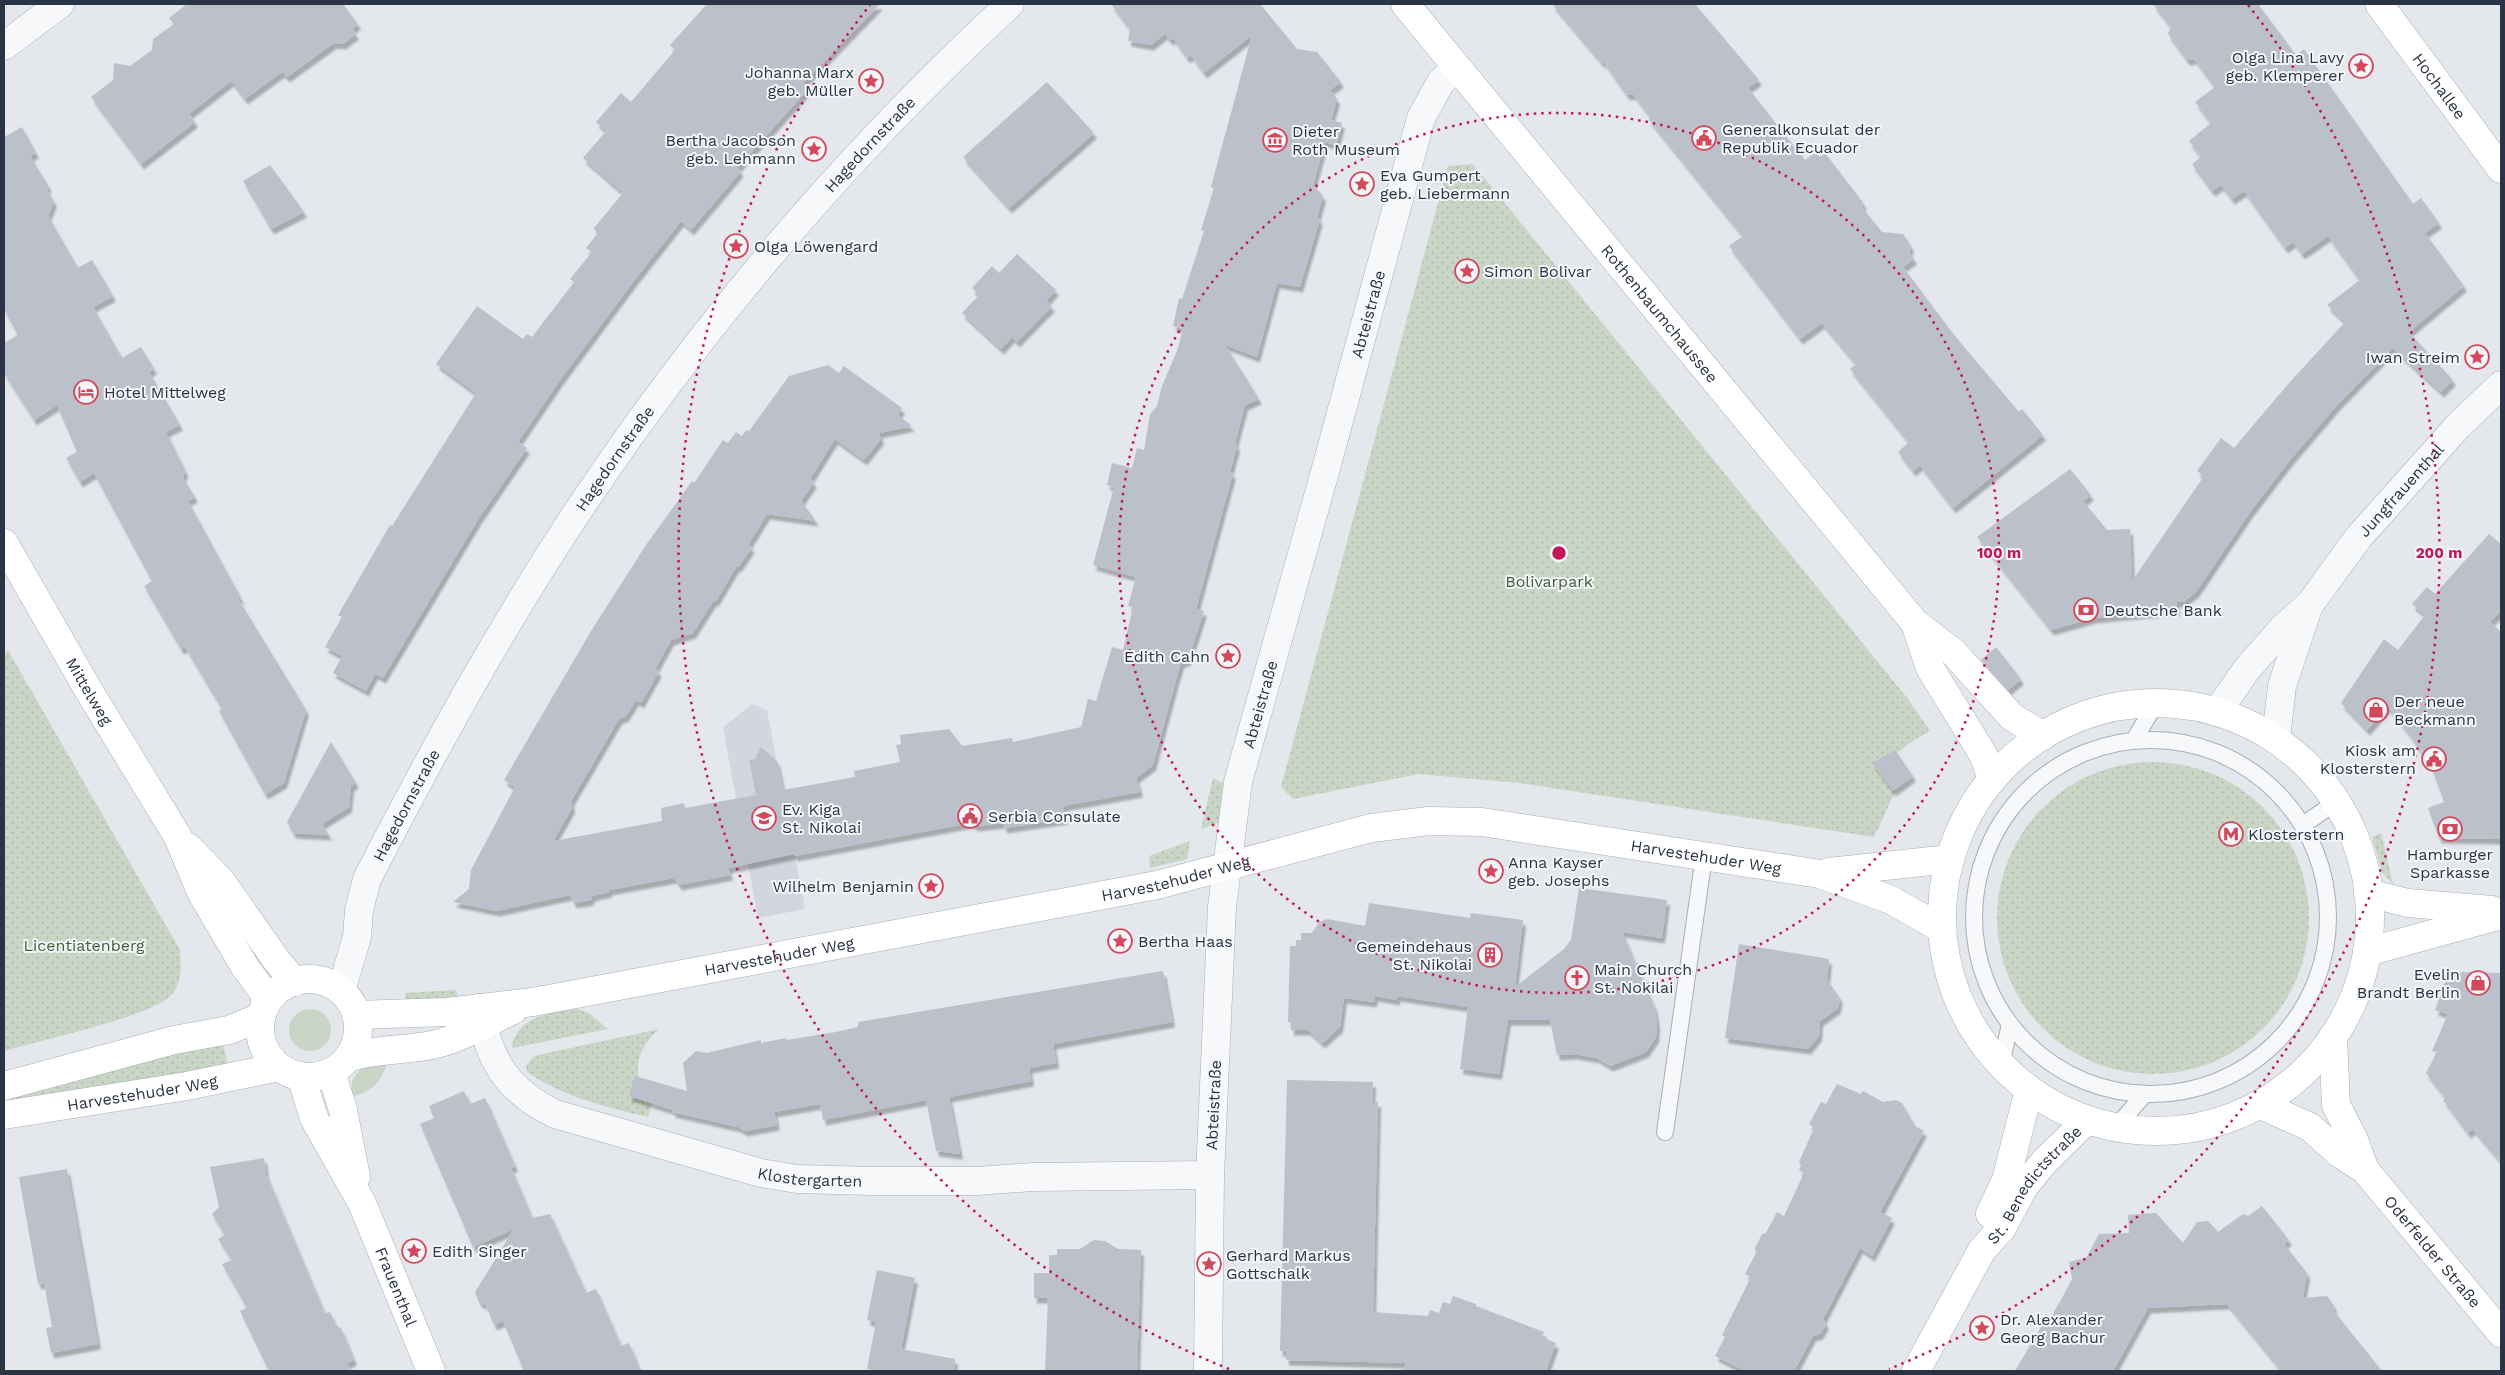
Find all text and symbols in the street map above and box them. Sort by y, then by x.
place label: Olga Lina Lavy geb. Klemperer [2226,48,2345,85]
street label: Hochallee [2409,49,2470,123]
place icon: Olga Lina Lavy geb. Klemperer [2348,53,2374,79]
place label: Johanna Marx geb. Müller [745,63,854,100]
place icon: Johanna Marx geb. Müller [858,68,884,94]
street label: Hagedornstraße [820,92,919,196]
place label: Generalkonsulat der Republik Ecuador [1722,120,1881,157]
place label: Dieter Roth Museum [1292,122,1400,159]
public building icon: Generalkonsulat der Republik Ecuador [1691,125,1717,151]
museum icon: Dieter Roth Museum [1262,127,1288,153]
place label: Bertha Jacobson geb. Lehmann [666,131,796,168]
place icon: Bertha Jacobson geb. Lehmann [801,136,827,162]
place label: Eva Gumpert geb. Liebermann [1380,166,1510,203]
place icon: Eva Gumpert geb. Liebermann [1349,171,1375,197]
place icon: Olga Löwengard [723,233,749,259]
place label: Olga Löwengard [754,237,878,256]
street label: Rothenbaumchaussee [1598,241,1722,386]
place icon: Simon Bolivar [1454,258,1480,284]
place label: Simon Bolivar [1484,262,1592,281]
street label: Abteistraße [1347,268,1389,360]
place icon: Iwan Streim [2464,344,2490,370]
place label: Iwan Streim [2366,348,2460,367]
hotel icon: Hotel Mittelweg [73,379,99,405]
place label: Hotel Mittelweg [104,383,226,402]
street label: Hagedornstraße [571,402,658,515]
street label: Jungfrauenthal [2354,440,2447,541]
centre of rings [1550,544,1568,562]
text: 100 m [1977,544,2021,562]
text: 200 m [2416,544,2462,562]
park label: Bolivarpark [1505,572,1593,591]
bank icon: Deutsche Bank [2073,597,2099,623]
place label: Deutsche Bank [2104,601,2222,620]
place icon: Edith Cahn [1215,643,1241,669]
place label: Edith Cahn [1124,647,1210,666]
street label: Mittelweg [62,654,117,729]
street label: Abteistraße [1238,658,1281,750]
place label: Der neue Beckmann [2394,692,2476,729]
shop icon: Der neue Beckmann [2363,697,2389,723]
place label: Kiosk am Klosterstern [2320,741,2416,778]
street label: Hagedornstraße [368,746,443,864]
public building icon: Kiosk am Klosterstern [2421,746,2447,772]
place label: Ev. Kiga St. Nikolai [782,800,861,837]
public building icon: Serbia Consulate [957,803,983,829]
school or university icon: Ev. Kiga St. Nikolai [751,805,777,831]
place label: Serbia Consulate [988,807,1121,826]
bank icon: Hamburger Sparkasse [2437,816,2463,842]
metro station icon: Klosterstern [2218,821,2244,847]
place label: Klosterstern [2248,825,2344,844]
street label: Harvestehuder Weg [1629,836,1783,877]
place label: Hamburger Sparkasse [2407,845,2494,882]
street label: Harvestehuder Weg [1100,851,1252,905]
place label: Anna Kayser geb. Josephs [1508,853,1609,890]
place icon: Anna Kayser geb. Josephs [1478,858,1504,884]
place icon: Wilhelm Benjamin [918,873,944,899]
place label: Wilhelm Benjamin [772,877,914,896]
place icon: Bertha Haas [1107,928,1133,954]
street label: Harvestehuder Weg [703,932,856,979]
place label: Bertha Haas [1138,932,1233,951]
park label: Licentiatenberg [23,936,145,955]
place label: Gemeindehaus St. Nikolai [1356,937,1472,974]
building icon: Gemeindehaus St. Nikolai [1477,942,1503,968]
place label: Main Church St. Nokilai [1594,960,1692,997]
church icon: Main Church St. Nokilai [1564,965,1590,991]
place label: Evelin Brandt Berlin [2357,965,2460,1002]
shop icon: Evelin Brandt Berlin [2465,970,2491,996]
street label: Abteistraße [1202,1060,1225,1151]
street label: Harvestehuder Weg [66,1070,220,1114]
street label: St. Benedictstraße [1983,1121,2085,1248]
street label: Klostergarten [756,1163,862,1190]
street label: Oderfelder Straße [2381,1191,2485,1311]
place icon: Edith Singer [401,1238,427,1264]
place label: Edith Singer [432,1242,527,1261]
street label: Frauenthal [372,1244,421,1329]
place label: Gerhard Markus Gottschalk [1226,1246,1351,1283]
place icon: Gerhard Markus Gottschalk [1196,1251,1222,1277]
place label: Dr. Alexander Georg Bachur [2000,1310,2106,1347]
place icon: Dr. Alexander Georg Bachur [1969,1315,1995,1341]

